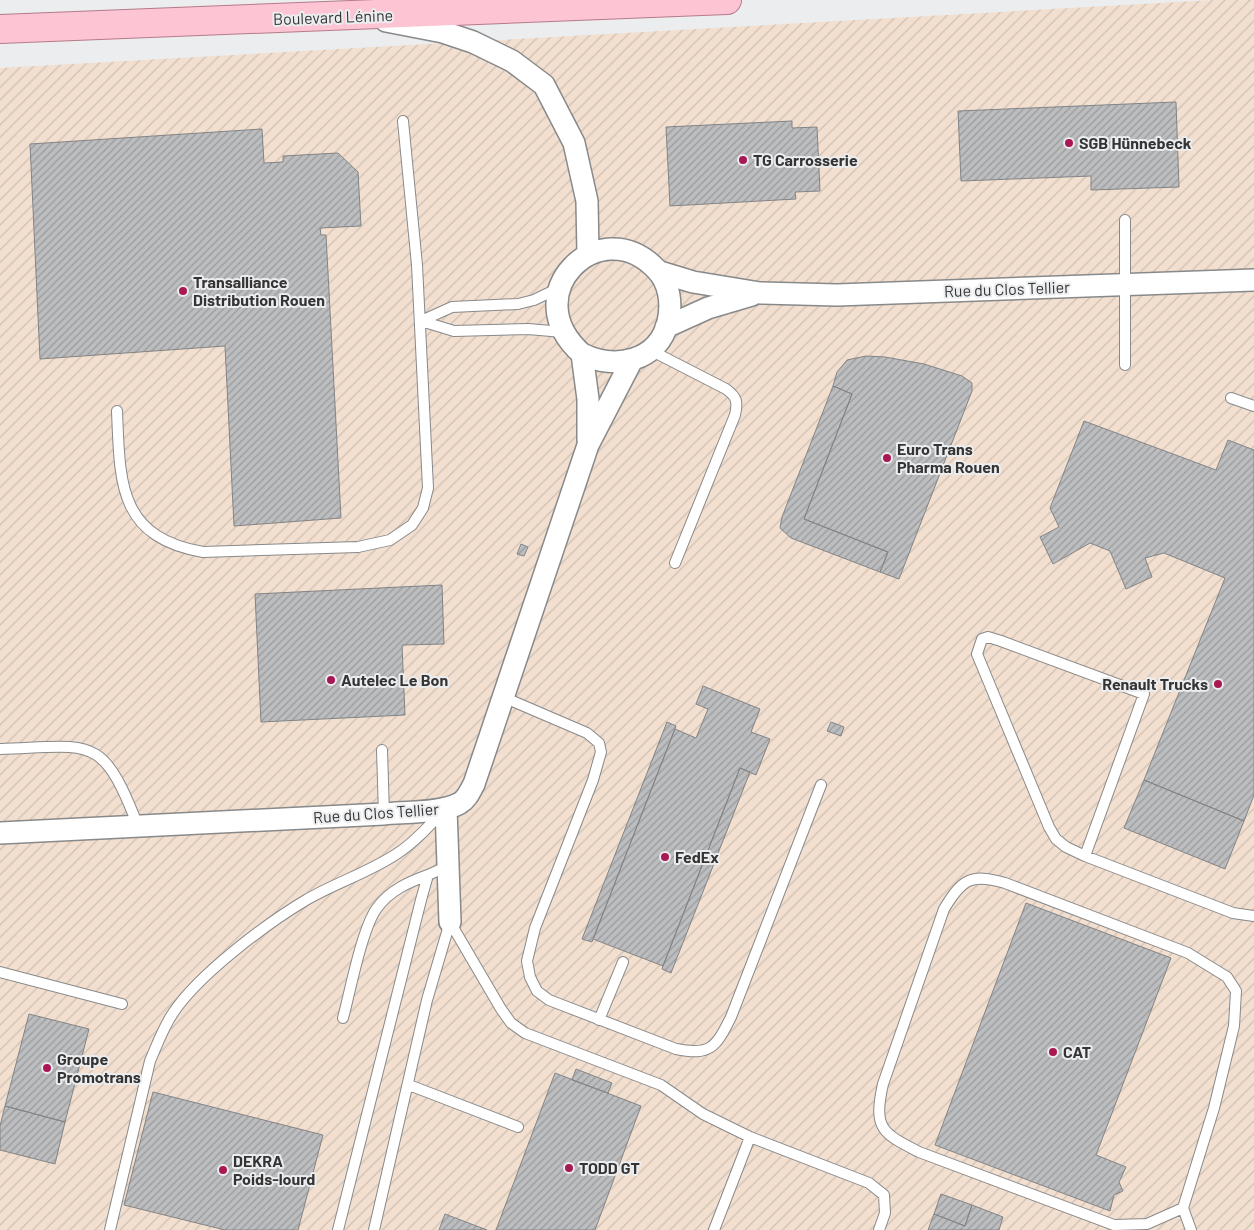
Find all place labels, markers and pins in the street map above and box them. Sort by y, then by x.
place label: SGB Hünnebeck [1079,133,1192,152]
marker: SGB Hünnebeck [1063,137,1075,149]
place label: TG Carrosserie [753,150,858,169]
marker: TG Carrosserie [737,154,749,166]
place label: Transalliance Distribution Rouen [193,272,325,309]
marker: Transalliance Distribution Rouen [177,285,189,297]
place label: Euro Trans Pharma Rouen [897,439,1000,476]
marker: Euro Trans Pharma Rouen [881,452,893,464]
place label: Autelec Le Bon [341,670,448,689]
marker: Autelec Le Bon [325,674,337,686]
place label: Renault Trucks [1102,674,1208,693]
marker: Renault Trucks [1212,678,1224,690]
place label: FedEx [675,847,719,866]
marker: FedEx [659,851,671,863]
place label: CAT [1063,1042,1091,1061]
marker: CAT [1047,1046,1059,1058]
place label: Groupe Promotrans [57,1049,141,1086]
marker: Groupe Promotrans [41,1062,53,1074]
place label: DEKRA Poids-lourd [233,1151,315,1188]
place label: TODD GT [579,1158,640,1177]
marker: TODD GT [563,1162,575,1174]
marker: DEKRA Poids-lourd [217,1164,229,1176]

